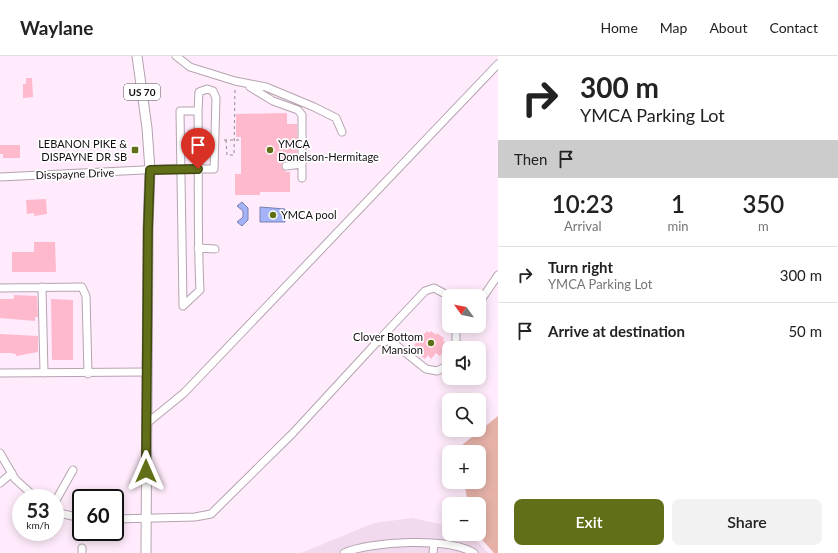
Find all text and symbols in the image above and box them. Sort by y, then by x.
text: Waylane [20,16,93,39]
text: Home [600,19,638,36]
text: Map [660,19,687,36]
text: About [709,19,747,36]
text: Contact [769,19,818,36]
text: 300 m [580,70,659,104]
icon: right [514,72,566,124]
road number: US 70 [124,84,160,100]
text: YMCA Parking Lot [580,104,725,126]
pin [181,128,215,169]
icon: arrive [187,134,209,156]
place label: LEBANON PIKE & DISPAYNE DR SB [38,137,127,163]
place label: YMCA Donelson-Hermitage [278,137,379,163]
marker: LEBANON PIKE & DISPAYNE DR SB [130,145,140,155]
marker: YMCA Donelson-Hermitage [265,145,275,155]
icon: arrive [555,148,577,170]
text: Then [514,150,547,168]
street label: Disspayne Drive [35,166,115,181]
text: 10:23 [552,189,614,218]
text: 1 [671,189,685,218]
text: 350 [742,189,784,218]
place label: YMCA pool [281,208,337,221]
marker: YMCA pool [268,210,278,220]
text: Arrival [564,218,601,234]
text: min [667,218,689,234]
text: m [758,218,769,234]
text: Turn right [548,258,613,276]
icon: right [514,264,536,286]
text: 300 m [780,266,822,284]
text: YMCA Parking Lot [548,276,653,292]
north arrow [442,289,486,333]
map controls [442,289,486,541]
icon: arrive [514,320,536,342]
text: Arrive at destination [548,322,685,340]
text: 50 m [788,322,822,340]
place label: Clover Bottom Mansion [353,330,423,356]
marker: Clover Bottom Mansion [426,338,436,348]
button: sound [442,341,486,385]
button: search [442,393,486,437]
button: + [442,445,486,489]
position arrow [125,450,167,492]
speed limit sign: 60 [72,489,124,541]
button: − [442,497,486,541]
text: 53 [26,498,50,522]
button: Exit [514,499,664,545]
button: Share [672,499,822,545]
text: km/h [26,519,50,531]

